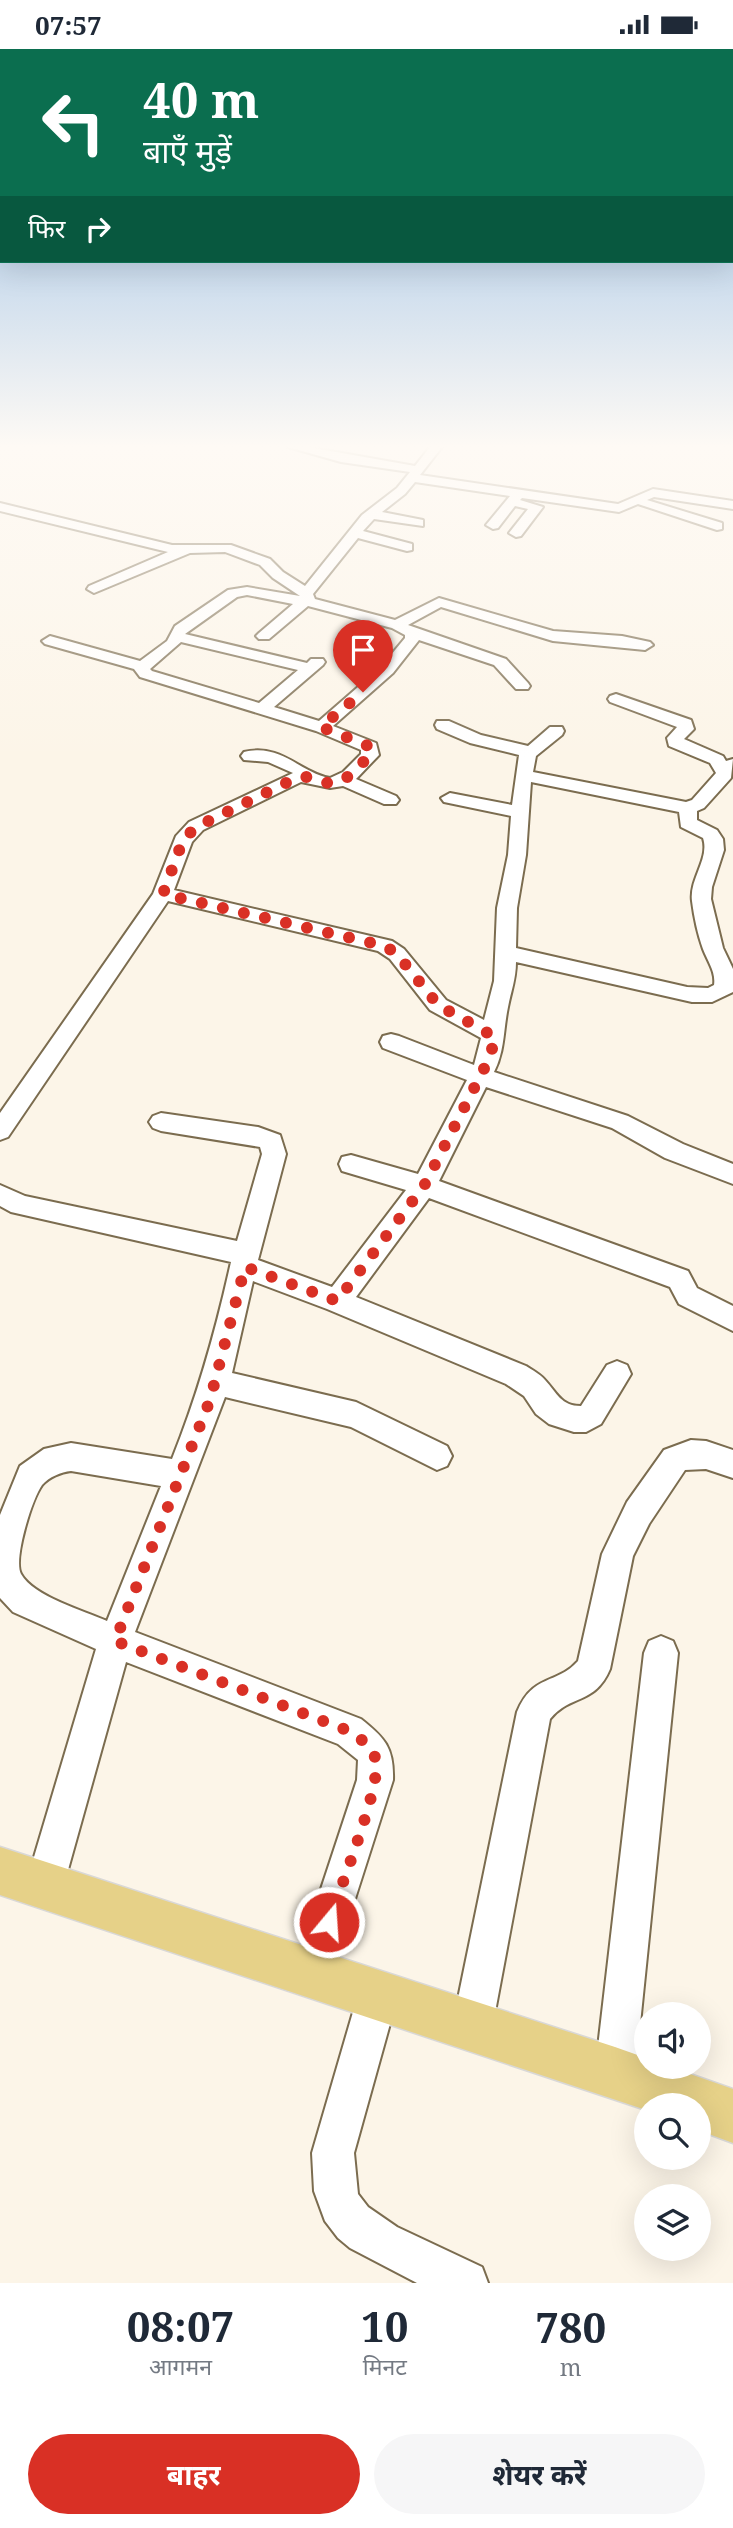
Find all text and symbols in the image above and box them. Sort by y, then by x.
text: 07:57 [35,7,102,43]
text: 40 m [143,66,259,132]
icon: left [28,77,119,168]
text: बाएँ मुड़ें [143,129,232,172]
text: फिर [28,210,65,246]
icon: right [79,210,117,248]
pin [333,620,393,692]
icon: arrive [344,631,382,669]
position arrow [292,1885,366,1959]
map controls [634,2002,711,2261]
button: sound [634,2002,711,2079]
button: search [634,2093,711,2170]
button: layers [634,2184,711,2261]
text: 08:07 [127,2297,234,2354]
text: 10 [361,2297,408,2354]
text: 780 [535,2298,606,2355]
text: आगमन [149,2350,212,2382]
text: मिनट [363,2350,407,2382]
text: m [560,2351,582,2383]
button: बाहर [28,2434,360,2514]
button: शेयर करें [374,2434,705,2514]

